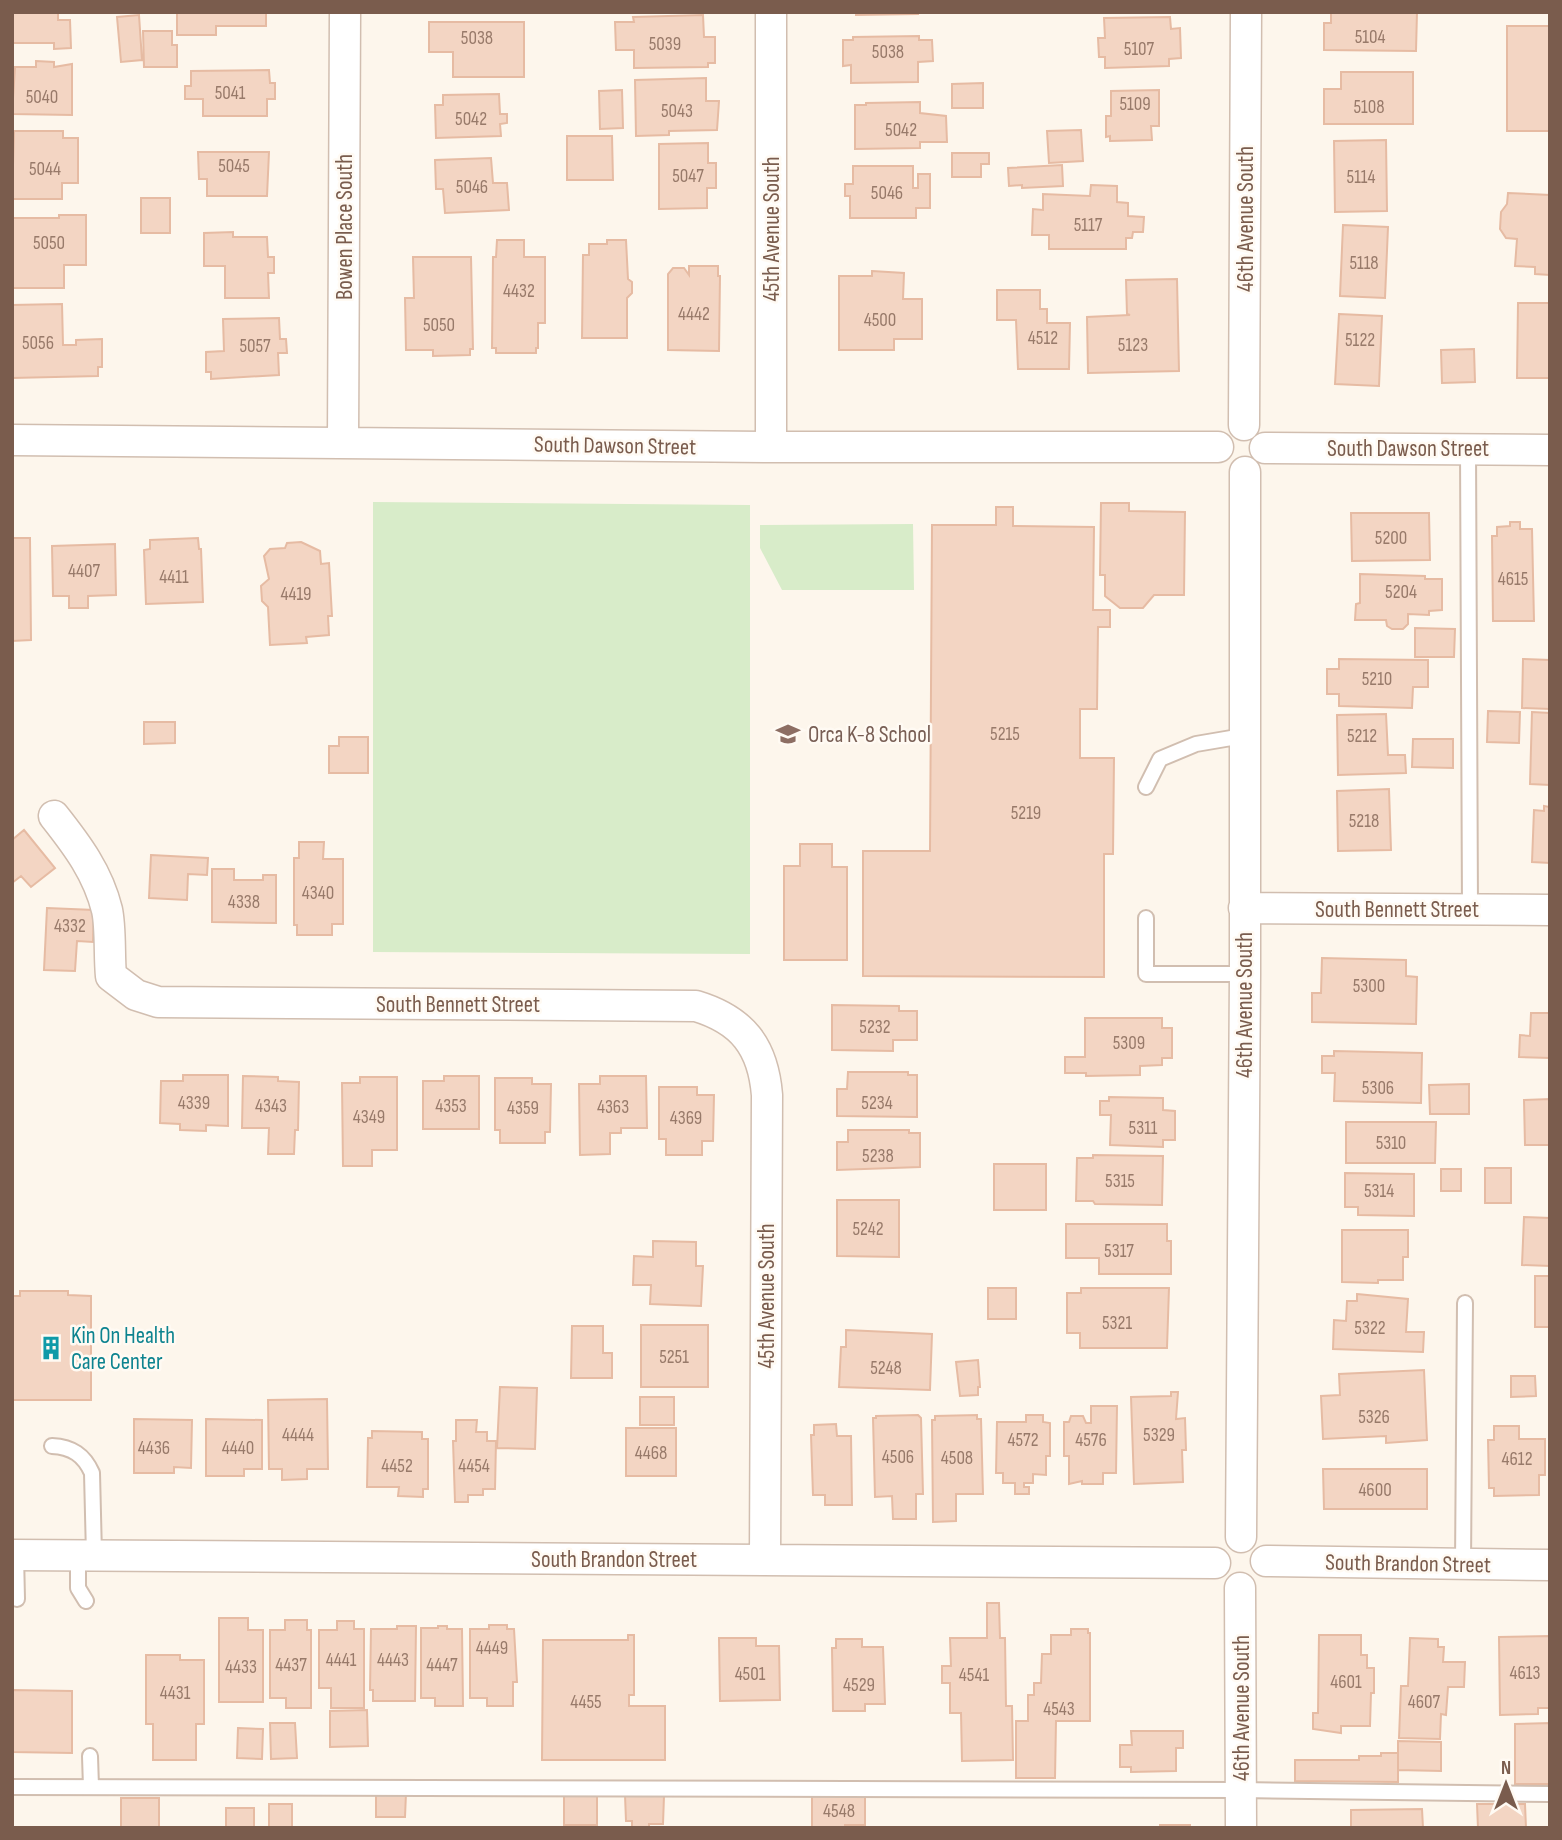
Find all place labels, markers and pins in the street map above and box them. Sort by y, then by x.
school or university icon: Orca K-8 School [774,720,802,748]
place label: Orca K-8 School [808,721,931,749]
place label: Kin On Health Care Center [71,1322,175,1376]
building icon: Kin On Health Care Center [37,1334,65,1362]

